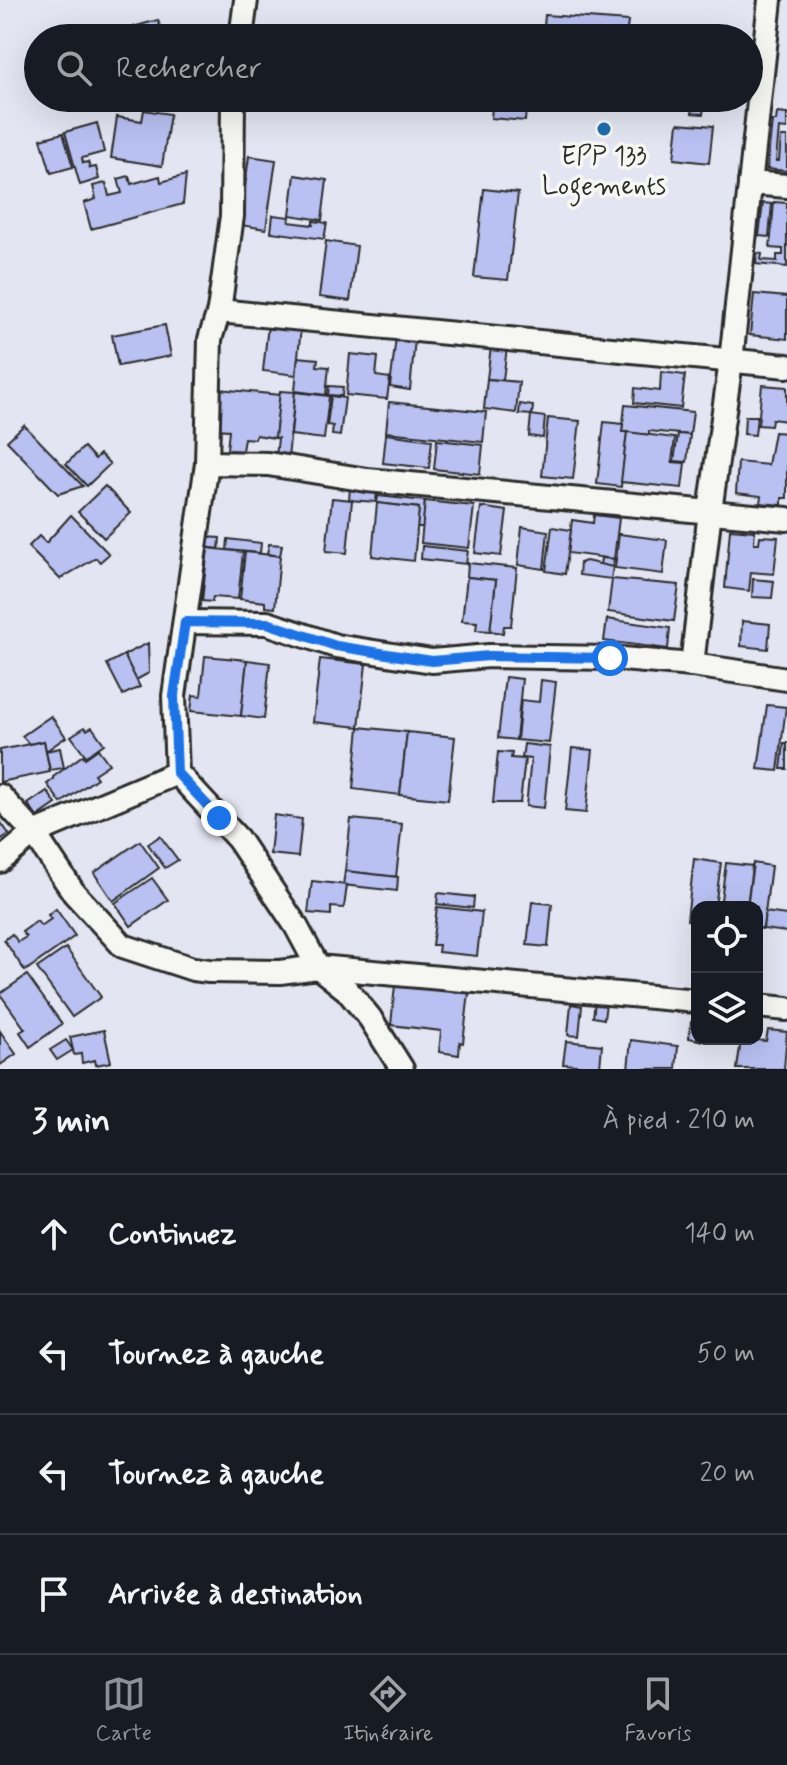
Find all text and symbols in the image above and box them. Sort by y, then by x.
search box [24,24,763,112]
icon: search [52,46,96,90]
text: Rechercher [116,49,262,88]
marker: EPP 133 Logements [595,120,613,138]
place label: EPP 133 Logements [542,140,666,207]
route start [592,640,628,676]
route end [201,800,237,836]
map controls [691,901,763,1045]
button: locate [691,901,763,973]
button: layers [691,973,763,1045]
text: 3 min [32,1099,110,1144]
text: À pied · 210 m [603,1104,755,1138]
icon: ahead [32,1212,76,1256]
text: Continuez [108,1215,237,1254]
text: 140 m [684,1217,755,1251]
icon: left [32,1332,76,1376]
text: Tournez à gauche [108,1335,324,1374]
text: 50 m [697,1337,755,1371]
icon: left [32,1452,76,1496]
text: Tournez à gauche [108,1455,324,1494]
text: 20 m [700,1457,755,1491]
icon: arrive [32,1572,76,1616]
text: Arrivée à destination [108,1575,363,1614]
tab: Carte [96,1672,152,1748]
tab: Itinéraire [343,1672,433,1748]
tab: Favoris [625,1672,691,1748]

